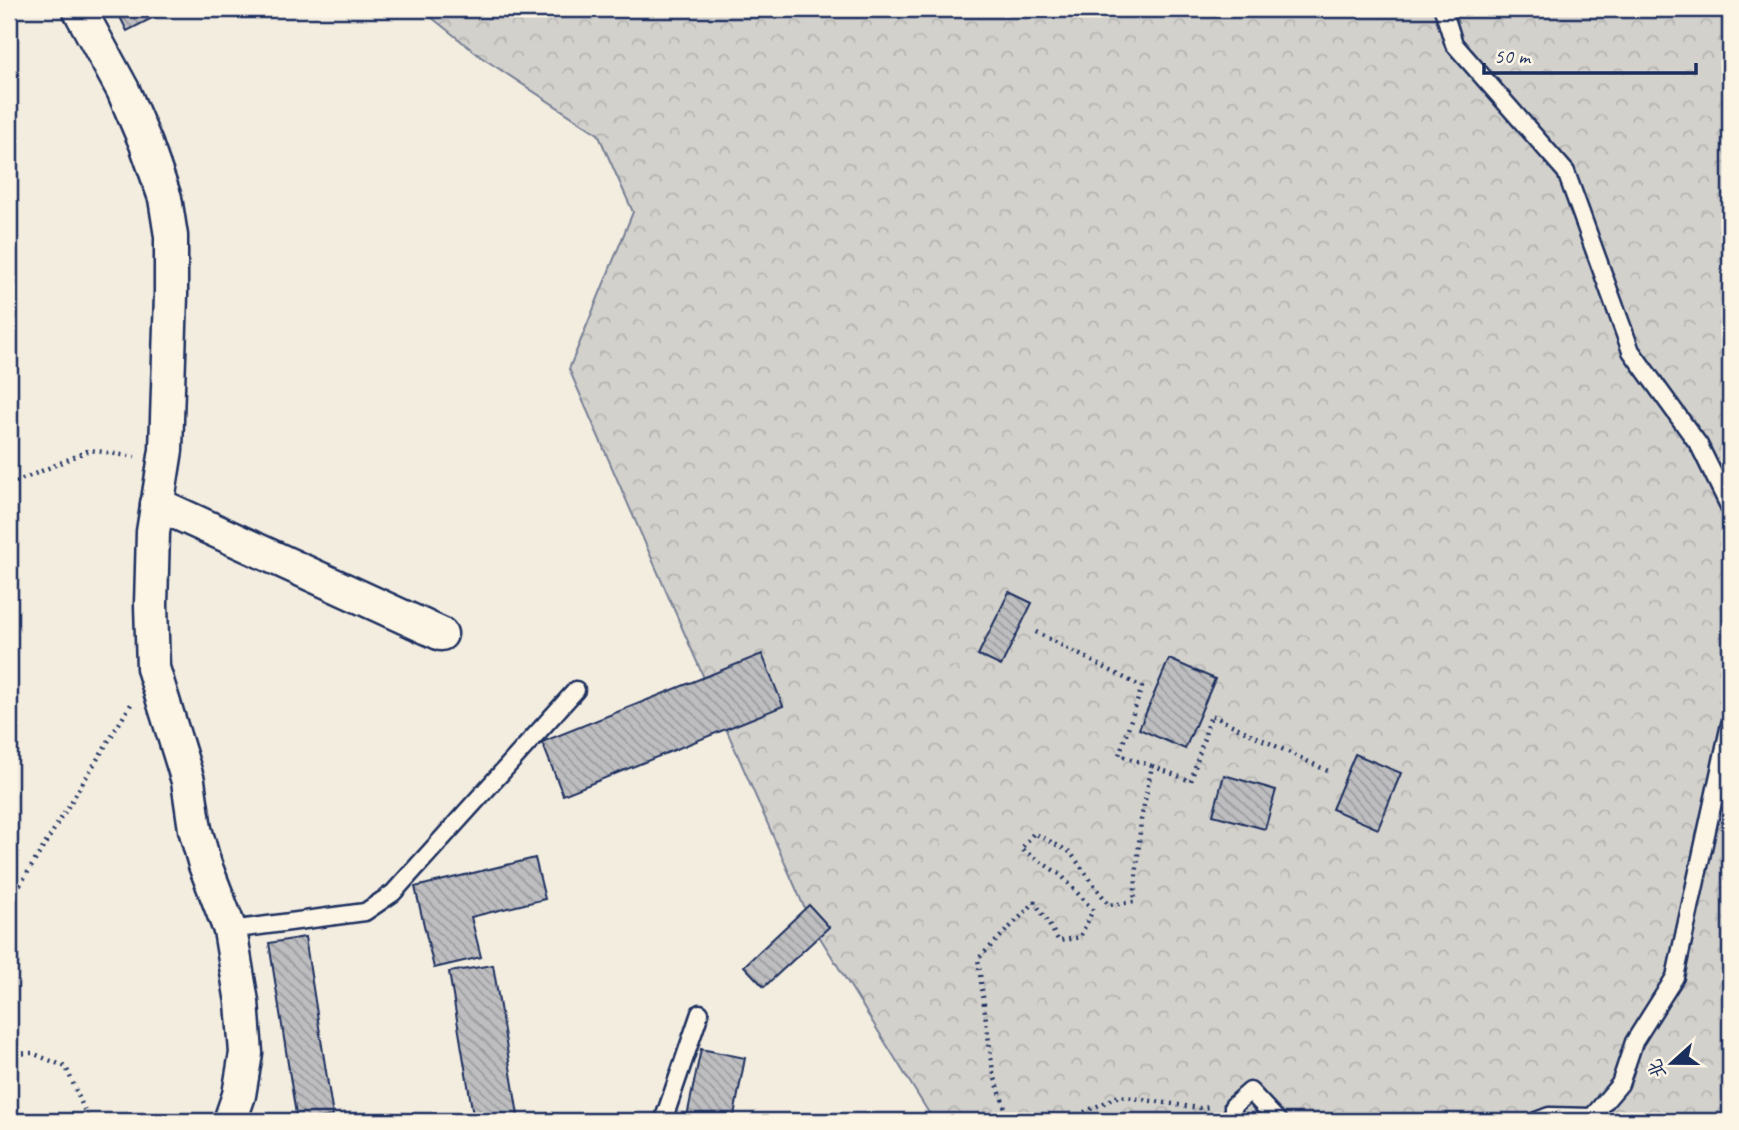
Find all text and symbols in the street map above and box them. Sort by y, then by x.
scale bar [1484,32,1695,76]
text: 50 m [1494,43,1532,69]
north arrow [1638,1028,1708,1098]
text: 北 [1642,1056,1672,1082]

